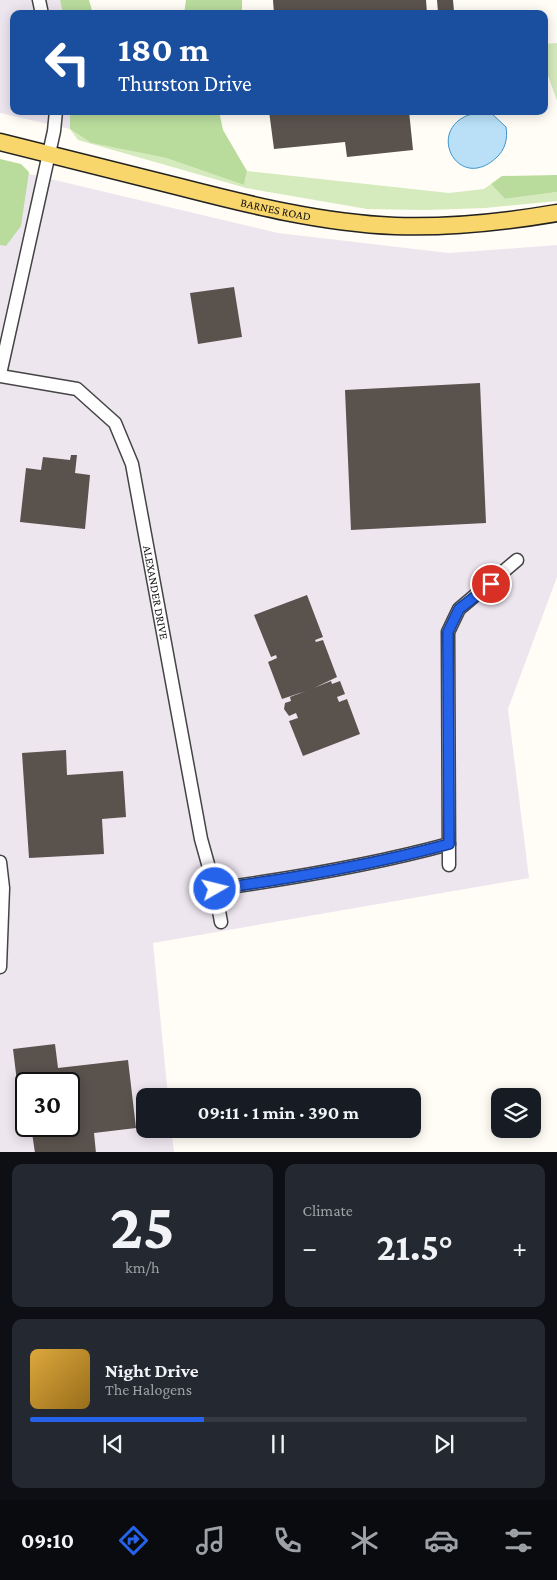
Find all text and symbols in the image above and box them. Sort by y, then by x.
icon: left [35,30,100,95]
text: 180 m [118,30,209,69]
text: Thurston Drive [118,71,252,96]
street label: BARNES ROAD [239,195,312,224]
street label: ALEXANDER DRIVE [140,544,171,641]
pin [470,563,512,605]
icon: arrive [477,570,505,598]
position arrow [188,862,240,914]
speed limit sign: 30 [15,1072,80,1137]
map controls [491,1088,541,1138]
button: layers [491,1088,541,1138]
text: 09:11 · 1 min · 390 m [198,1102,359,1123]
text: 25 [110,1190,175,1262]
text: Climate [303,1202,353,1219]
text: 21.5° [376,1226,453,1268]
text: − [303,1232,317,1263]
text: + [512,1232,527,1263]
text: km/h [125,1259,160,1276]
text: Night Drive [105,1360,198,1381]
text: The Halogens [105,1381,192,1398]
icon: previous [99,1430,127,1458]
icon: pause [264,1430,292,1458]
icon: next [430,1430,458,1458]
icon: directions [116,1523,151,1558]
icon: music [193,1523,228,1558]
icon: phone [270,1523,305,1558]
icon: climate [347,1523,382,1558]
icon: car [424,1523,459,1558]
icon: filters [501,1523,536,1558]
text: 09:10 [21,1528,74,1553]

